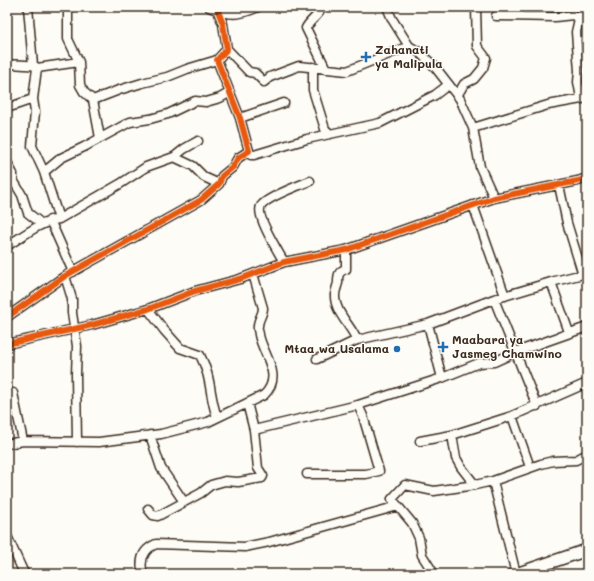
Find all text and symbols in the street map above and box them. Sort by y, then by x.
place label: Zahanati ya Malipula [375,41,443,71]
marker: Zahanati ya Malipula [360,51,372,63]
place label: Maabara ya Jasmeg Chamwino [452,331,562,361]
place label: Mtaa wa Usalama [285,340,389,356]
marker: Maabara ya Jasmeg Chamwino [437,341,449,353]
marker: Mtaa wa Usalama [392,344,402,354]

